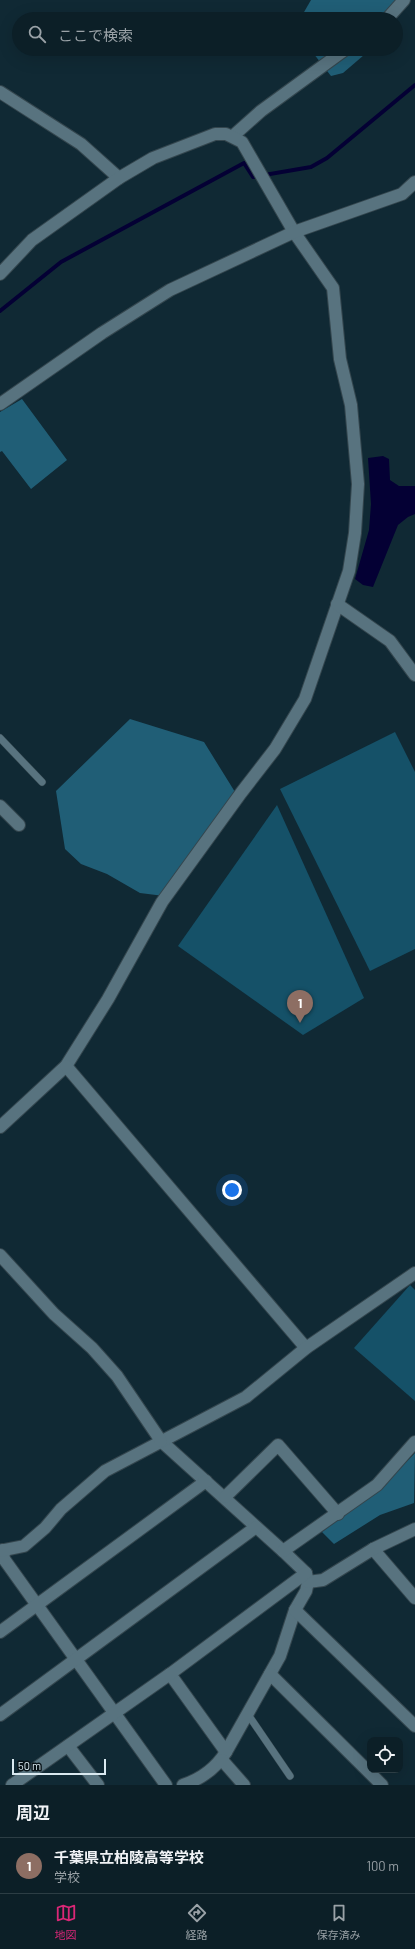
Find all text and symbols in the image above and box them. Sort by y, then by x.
search box [12,12,403,56]
icon: search [26,23,48,45]
text: ここで検索 [58,26,133,44]
pin: 1 [287,990,313,1023]
your location [222,1180,242,1200]
map controls [367,1737,403,1773]
button: locate [367,1737,403,1773]
scale bar [12,1757,106,1776]
text: 50 m [18,1759,41,1772]
text: 周辺 [16,1802,50,1822]
text: 千葉県立柏陵高等学校 [54,1848,204,1866]
text: 1 [27,1858,31,1874]
text: 100 m [366,1858,399,1874]
text: 学校 [54,1869,80,1885]
tab: 地図 [55,1902,77,1942]
tab: 経路 [186,1902,208,1942]
tab: 保存済み [317,1902,361,1942]

